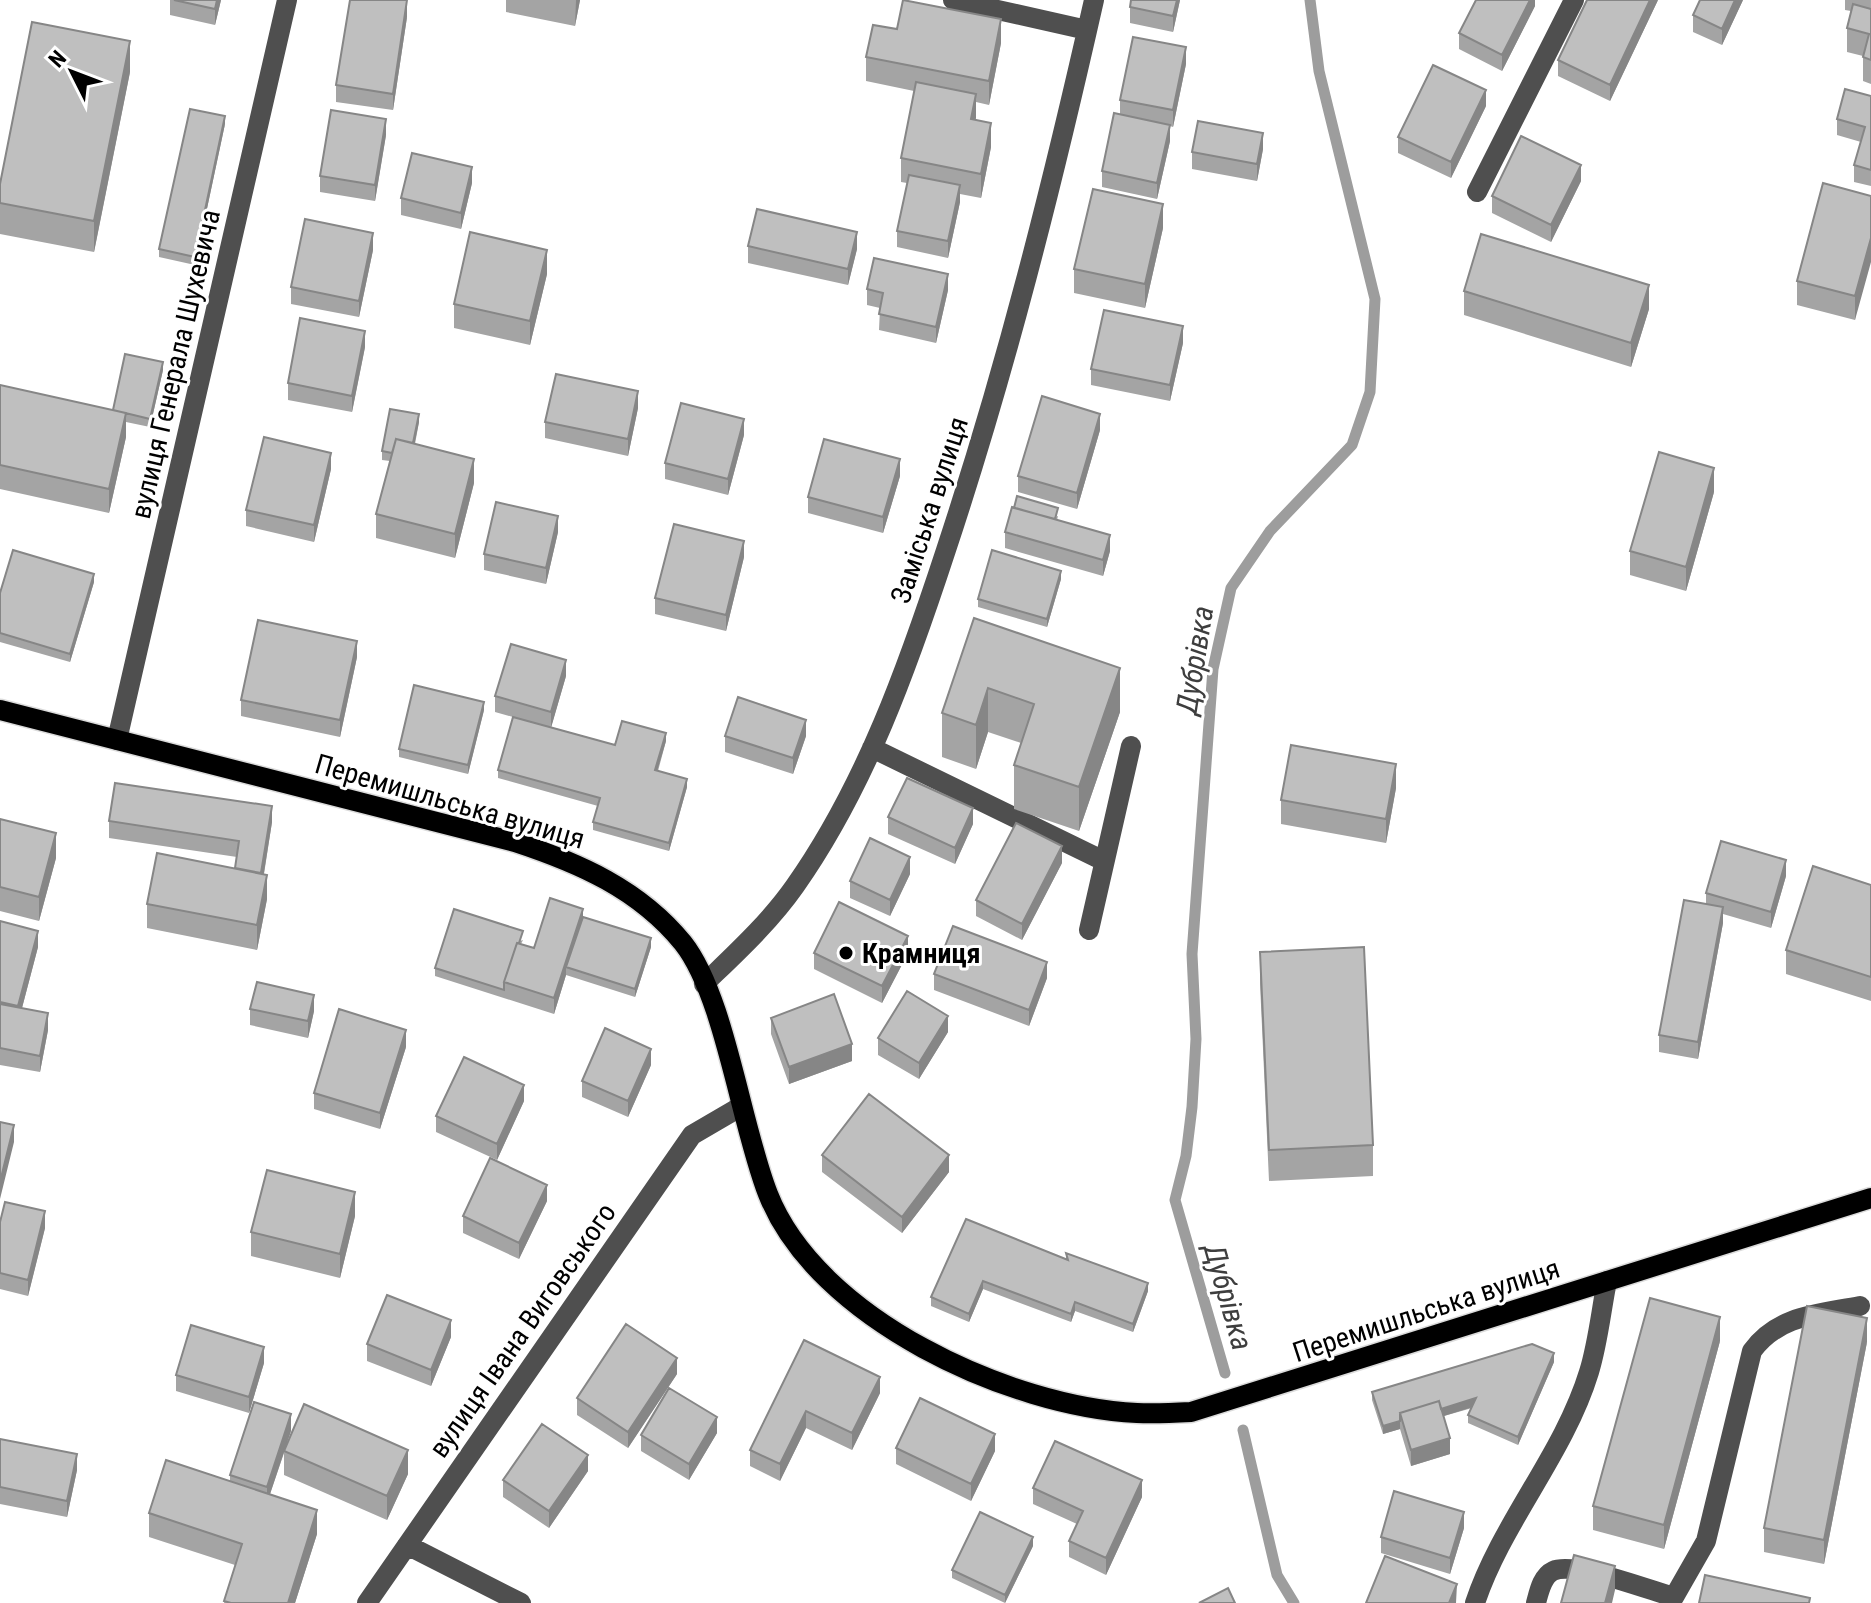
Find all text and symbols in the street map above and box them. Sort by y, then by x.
north arrow [32,32,112,112]
text: N [44,46,71,72]
street label: вулиця Генерала Шухевича [124,206,227,522]
street label: Заміська вулиця [884,413,975,608]
water label: Дубрівка [1168,603,1220,718]
street label: Перемишльська вулиця [311,747,588,856]
place label: Крамниця [862,937,981,970]
marker: Крамниця [837,944,855,962]
street label: вулиця Івана Виговського [422,1197,623,1464]
water label: Дубрівка [1196,1238,1260,1354]
street label: Перемишльська вулиця [1288,1252,1564,1369]

